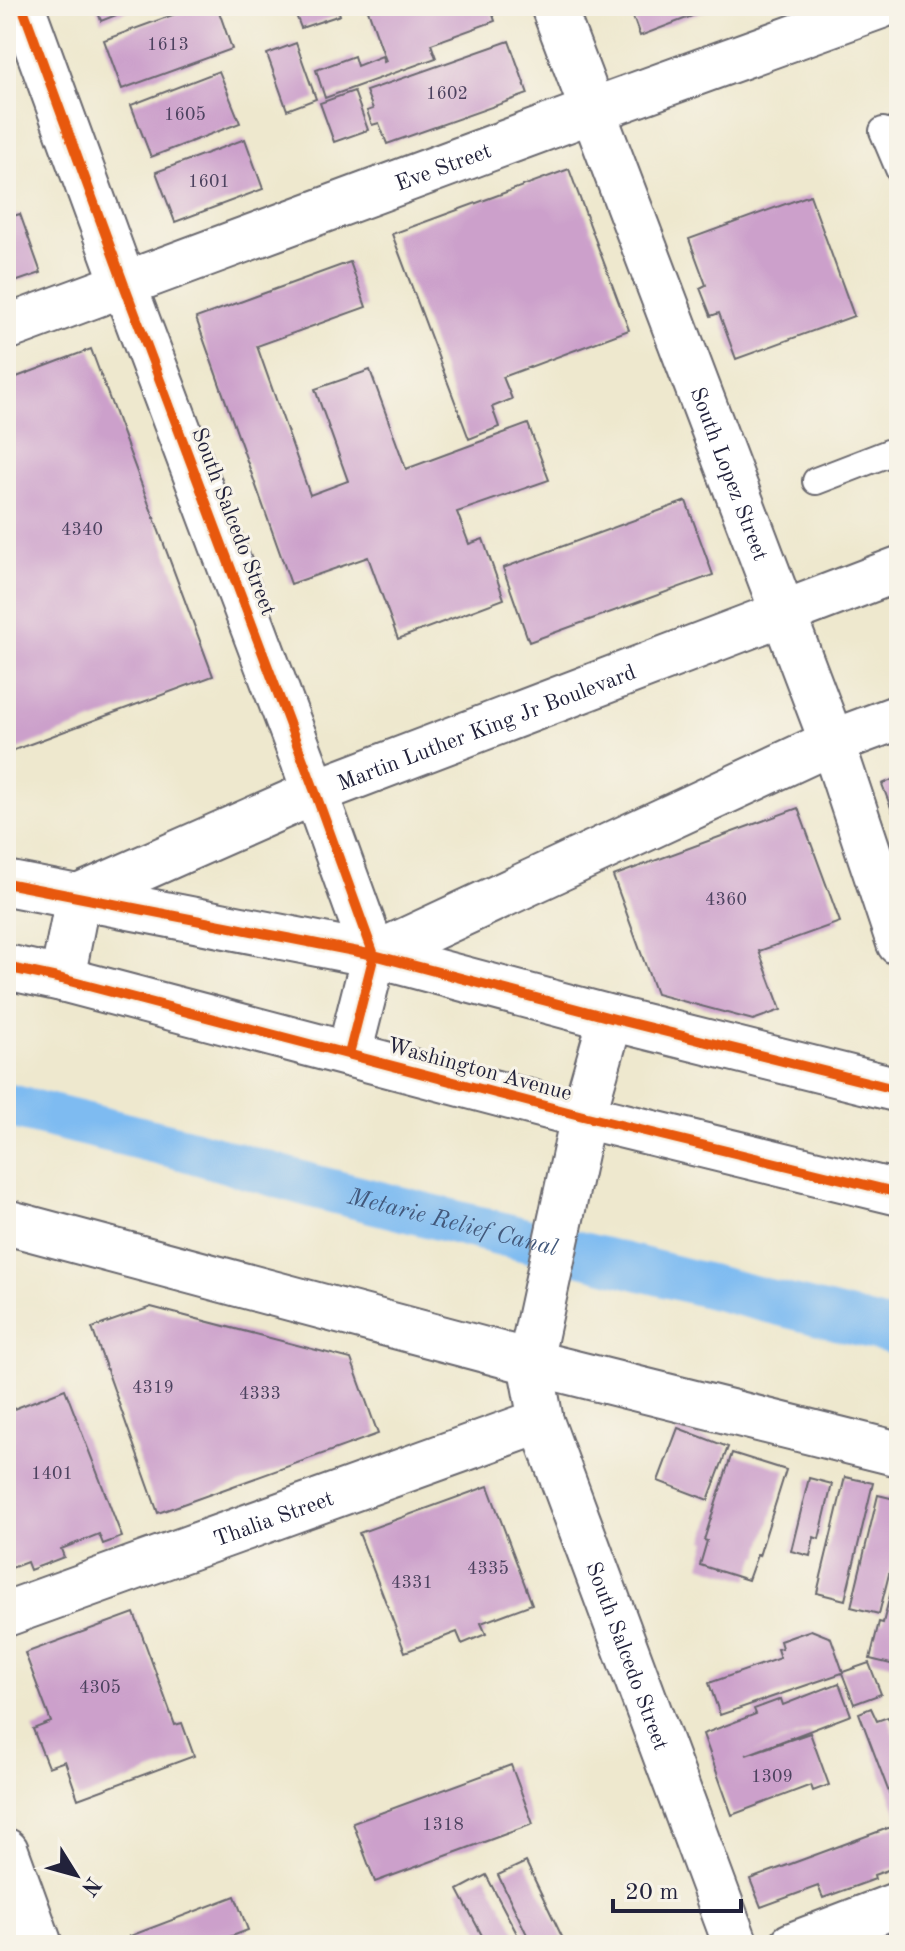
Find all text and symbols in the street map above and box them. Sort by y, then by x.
house number: 1613 [147,36,189,54]
house number: 1602 [426,85,468,103]
house number: 1605 [164,106,206,124]
street label: Eve Street [393,140,495,196]
house number: 1601 [188,173,230,191]
street label: South Lopez Street [686,385,771,564]
street label: South Salcedo Street [187,425,279,619]
house number: 4340 [61,521,103,539]
street label: Martin Luther King Jr Boulevard [335,662,639,795]
house number: 4360 [705,891,747,909]
street label: Washington Avenue [385,1035,574,1105]
water label: Metarie Relief Canal [344,1185,560,1262]
house number: 4319 [132,1379,174,1397]
house number: 4333 [239,1385,281,1403]
house number: 1401 [31,1465,73,1483]
street label: Thalia Street [211,1488,337,1551]
street label: South Salcedo Street [581,1559,672,1754]
house number: 4335 [467,1560,509,1578]
house number: 4331 [391,1574,433,1592]
house number: 4305 [79,1679,121,1697]
house number: 1309 [751,1768,793,1786]
house number: 1318 [422,1816,464,1834]
north arrow [36,1835,116,1915]
scale bar [613,1863,741,1913]
text: N [76,1872,104,1899]
text: 20 m [625,1881,679,1905]

